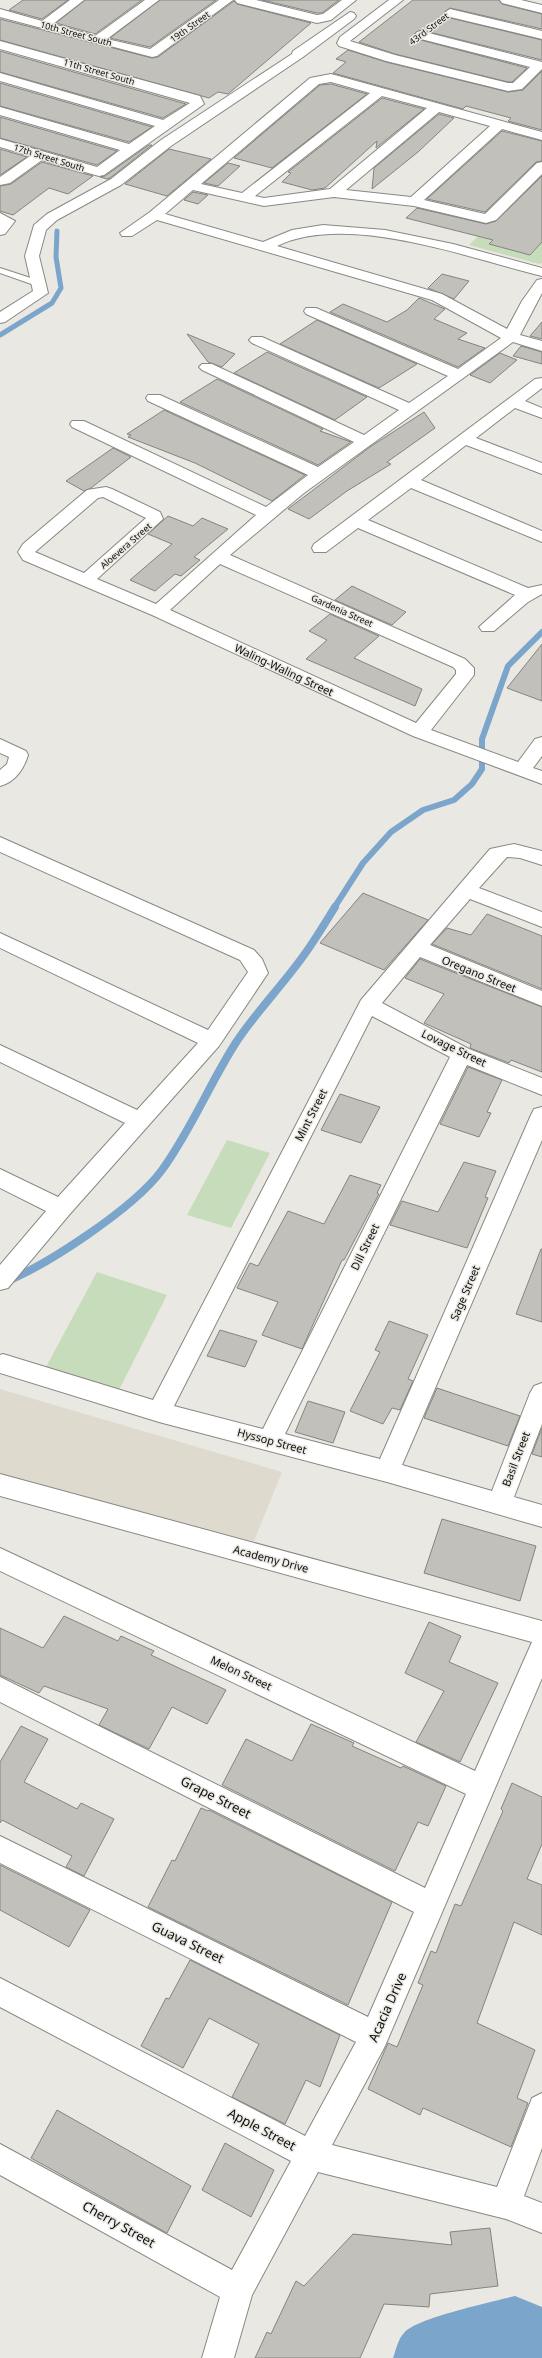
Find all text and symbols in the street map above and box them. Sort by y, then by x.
street label: 19th Street [167,7,213,46]
street label: 43rd Street [406,9,452,48]
street label: 10th Street South [39,18,113,49]
street label: 11th Street South [62,55,136,88]
street label: 17th Street South [12,141,86,175]
street label: Aloevera Street [97,519,155,572]
street label: Gardenia Street [309,591,376,630]
street label: Waling-Waling Street [232,640,336,699]
street label: Oregano Street [440,952,519,995]
street label: Lovage Street [419,1025,489,1070]
street label: Mint Street [291,1086,330,1144]
street label: Dill Street [347,1221,382,1273]
street label: Sage Street [446,1263,483,1323]
street label: Hyssop Street [236,1424,309,1457]
street label: Basil Street [498,1429,533,1489]
street label: Academy Drive [232,1541,310,1576]
street label: Melon Street [208,1652,274,1693]
street label: Grape Street [178,1772,255,1823]
street label: Guava Street [149,1917,227,1967]
street label: Acacia Drive [364,1969,410,2045]
street label: Apple Street [225,2104,299,2155]
street label: Cherry Street [79,2197,159,2252]

